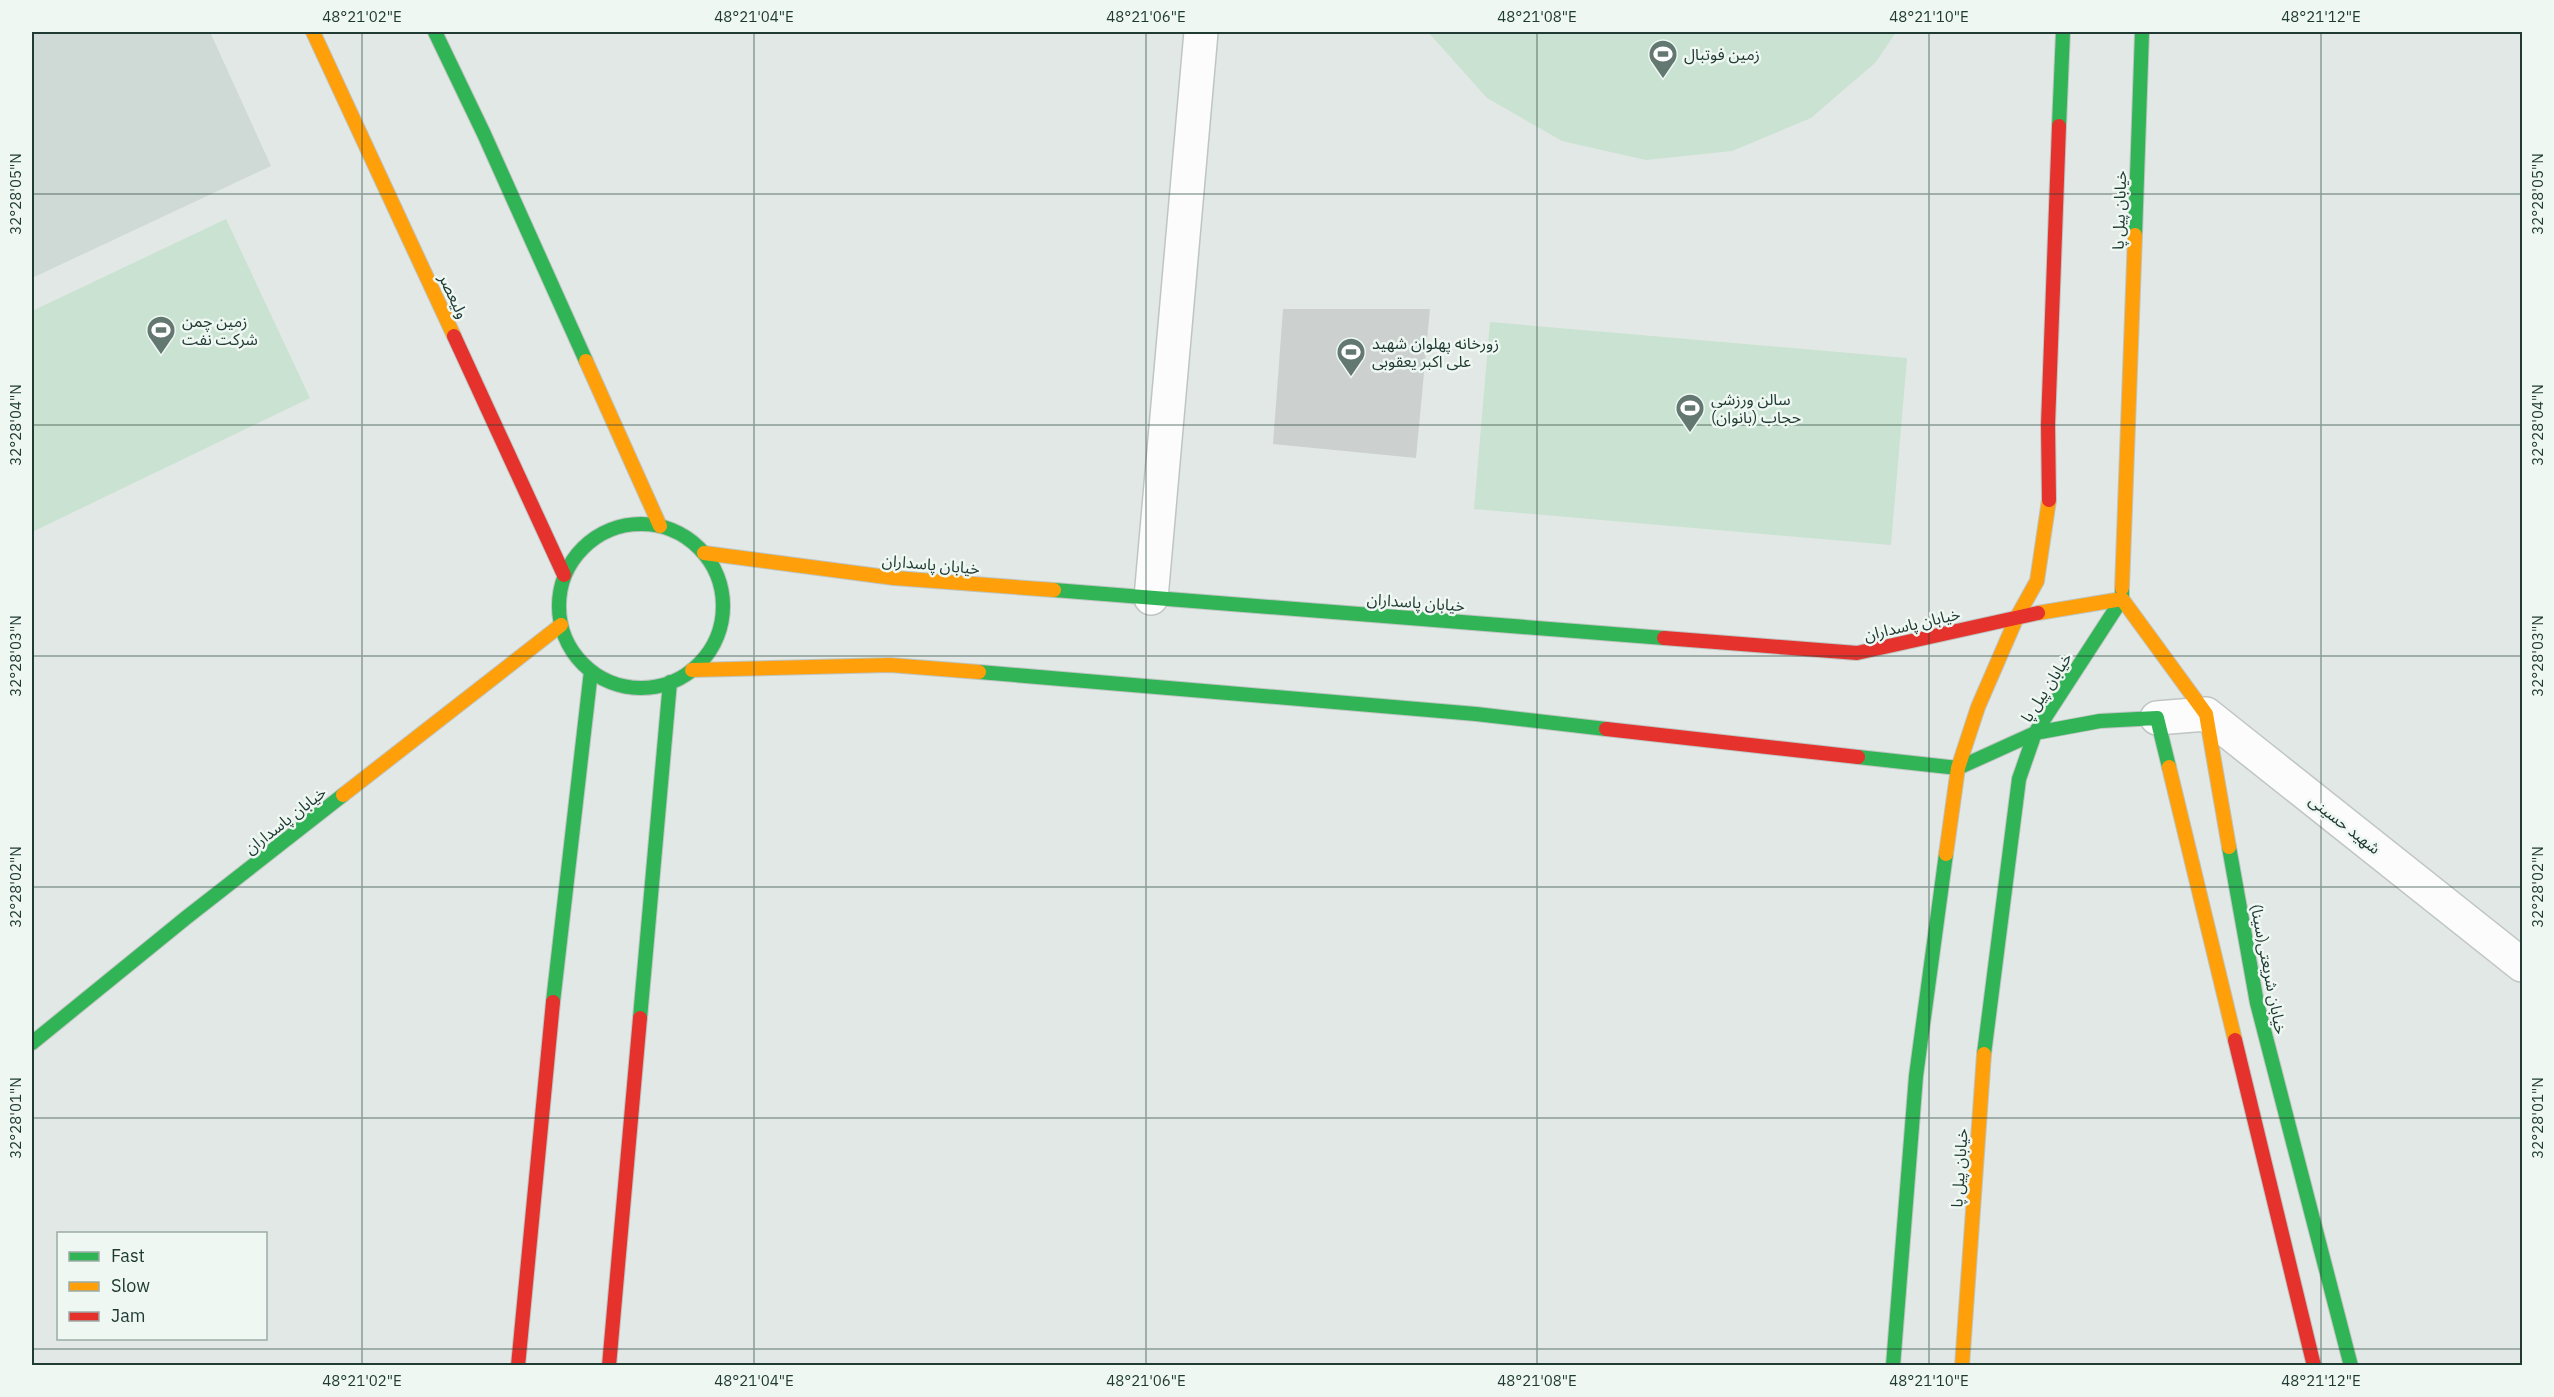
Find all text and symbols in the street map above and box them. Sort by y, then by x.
text: 48°21'02"E [322,7,402,26]
text: 48°21'04"E [714,7,794,26]
text: 48°21'06"E [1106,7,1186,26]
text: 48°21'08"E [1497,7,1577,26]
text: 48°21'10"E [1889,7,1969,26]
text: 48°21'12"E [2281,7,2361,26]
sports icon: زمین فوتبال [1647,38,1679,80]
place label: زمین فوتبال [1684,44,1760,65]
text: 32°28'05"N [6,153,25,235]
text: 32°28'05"N [2528,153,2547,235]
street label: خیابان پیل پا [2108,170,2132,250]
street label: ولیعصر [435,270,473,322]
place label: زمین چمن شرکت نفت [182,311,258,349]
sports icon: زمین چمن شرکت نفت [145,314,177,356]
place label: زورخانه پهلوان شهید علی اکبر یعقوبی [1372,333,1499,371]
sports icon: زورخانه پهلوان شهید علی اکبر یعقوبی [1335,336,1367,378]
text: 32°28'04"N [6,384,25,466]
text: 32°28'04"N [2528,384,2547,466]
place label: سالن ورزشی حجاب (بانوان) [1711,389,1801,427]
sports icon: سالن ورزشی حجاب (بانوان) [1674,392,1706,434]
street label: خیابان پاسداران [881,550,981,579]
street label: خیابان پاسداران [1366,589,1466,617]
street label: خیابان پاسداران [1862,603,1962,646]
text: 32°28'03"N [6,615,25,697]
text: 32°28'03"N [2528,615,2547,697]
street label: خیابان پیل پا [2016,648,2077,726]
street label: خیابان پاسداران [240,782,331,859]
street label: شهید حسینی [2305,790,2385,858]
text: 32°28'02"N [6,846,25,928]
text: 32°28'02"N [2528,846,2547,928]
street label: خیابان شریعتی(سینا) [2247,902,2291,1036]
text: 32°28'01"N [6,1077,25,1159]
text: 32°28'01"N [2528,1077,2547,1159]
street label: خیابان پیل پا [1946,1128,1973,1208]
legend [57,1232,267,1340]
text: Fast [111,1244,145,1267]
text: Slow [111,1274,150,1297]
text: Jam [111,1304,146,1327]
text: 48°21'02"E [322,1371,402,1390]
text: 48°21'04"E [714,1371,794,1390]
text: 48°21'06"E [1106,1371,1186,1390]
text: 48°21'08"E [1497,1371,1577,1390]
text: 48°21'10"E [1889,1371,1969,1390]
text: 48°21'12"E [2281,1371,2361,1390]

